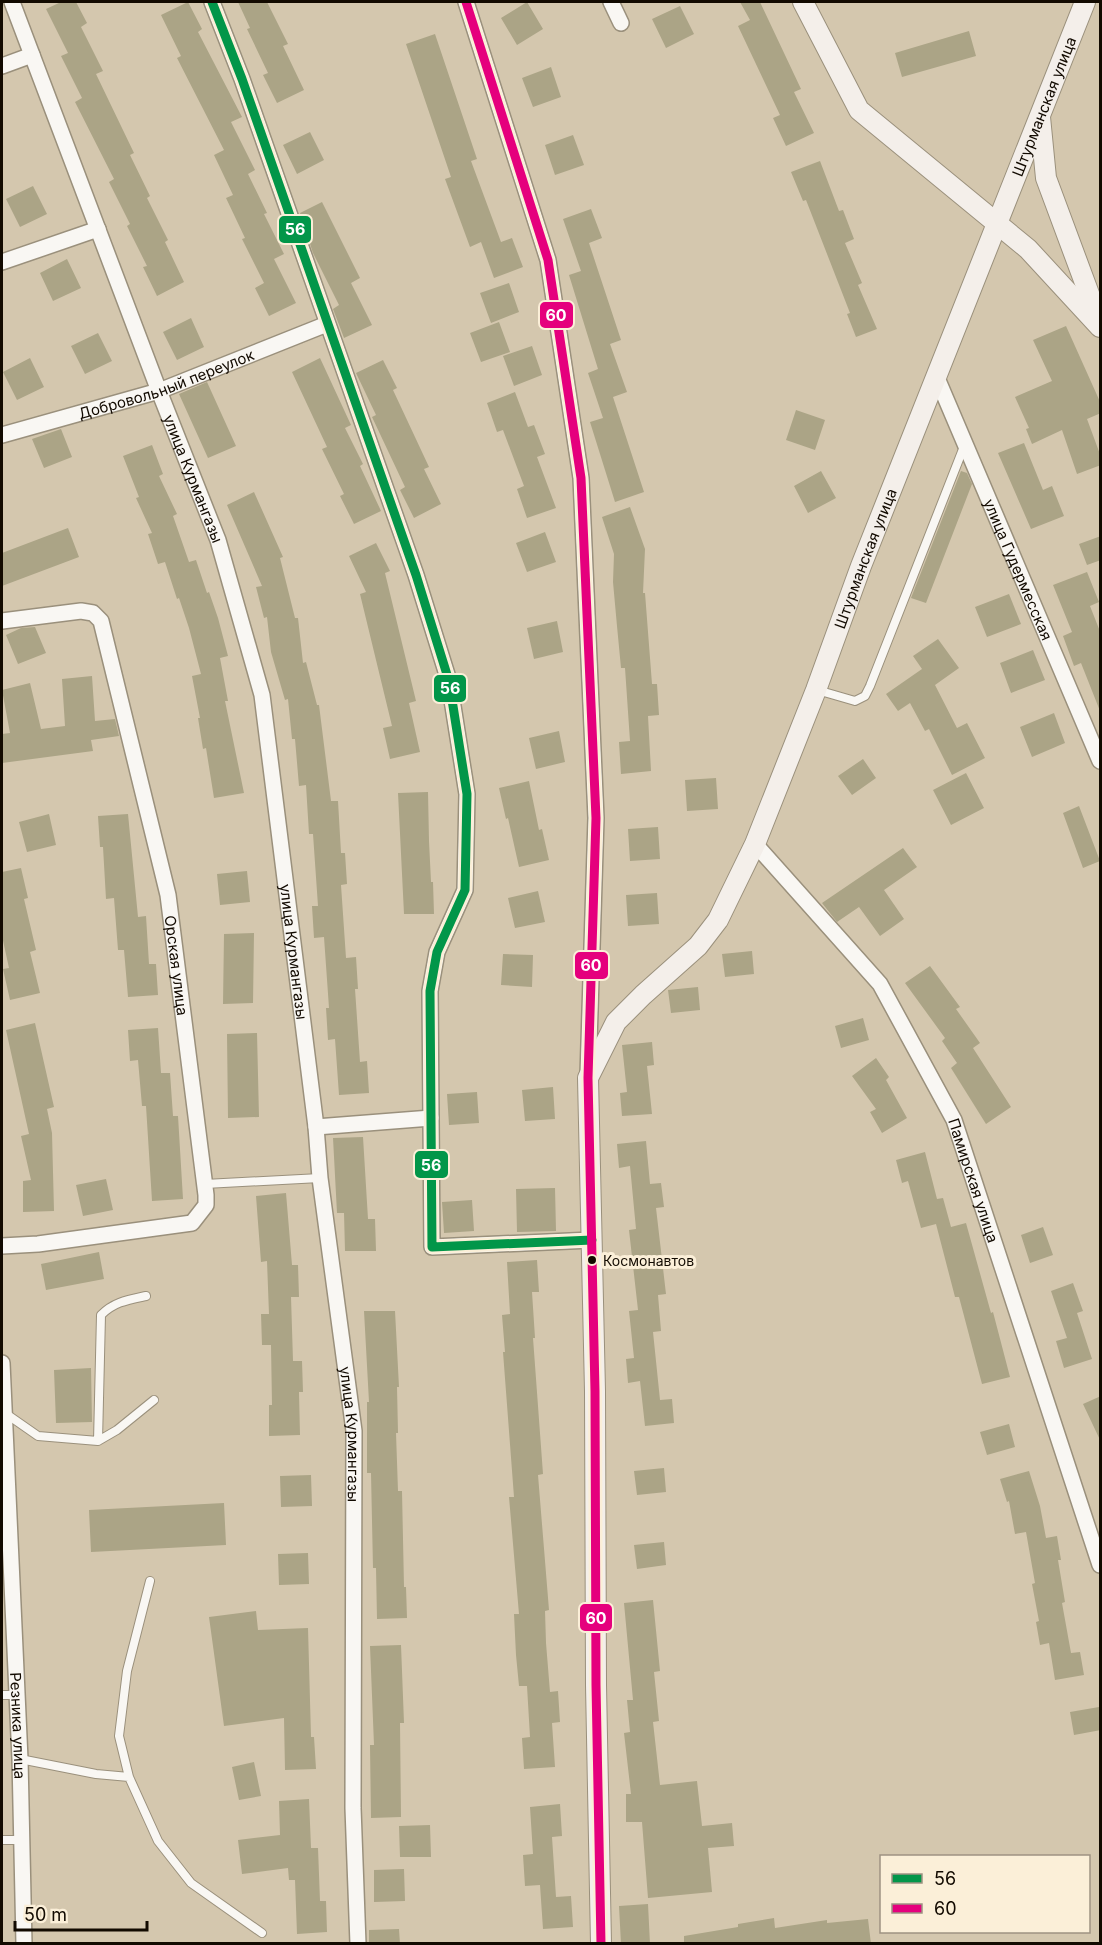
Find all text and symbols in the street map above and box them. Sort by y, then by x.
street label: Штурманская улица [1007,34,1080,179]
line badge: 56 [278,215,312,244]
text: 56 [285,219,305,239]
line badge: 60 [539,301,574,329]
text: 60 [545,305,567,325]
street label: Добровольный переулок [76,345,257,423]
street label: улица Курмангазы [160,412,228,545]
street label: Штурманская улица [830,485,900,631]
street label: улица Гудермесская [980,496,1057,643]
line badge: 56 [433,674,467,703]
text: 56 [440,678,460,698]
street label: улица Курмангазы [276,883,312,1021]
street label: Орская улица [161,914,193,1017]
line badge: 60 [574,951,609,980]
text: 60 [580,955,602,975]
street label: Памирская улица [945,1116,1003,1245]
line badge: 56 [414,1150,449,1179]
text: 56 [421,1155,441,1175]
place label: Космонавтов [603,1252,694,1269]
marker: Космонавтов [586,1254,598,1266]
street label: улица Курмангазы [336,1365,364,1502]
line badge: 60 [579,1603,613,1632]
text: 60 [585,1608,607,1628]
street label: Резника улица [7,1672,30,1779]
legend [880,1855,1090,1933]
text: 56 [934,1868,956,1889]
scale bar [15,1894,147,1932]
text: 60 [934,1898,957,1919]
text: 50 m [24,1904,67,1925]

